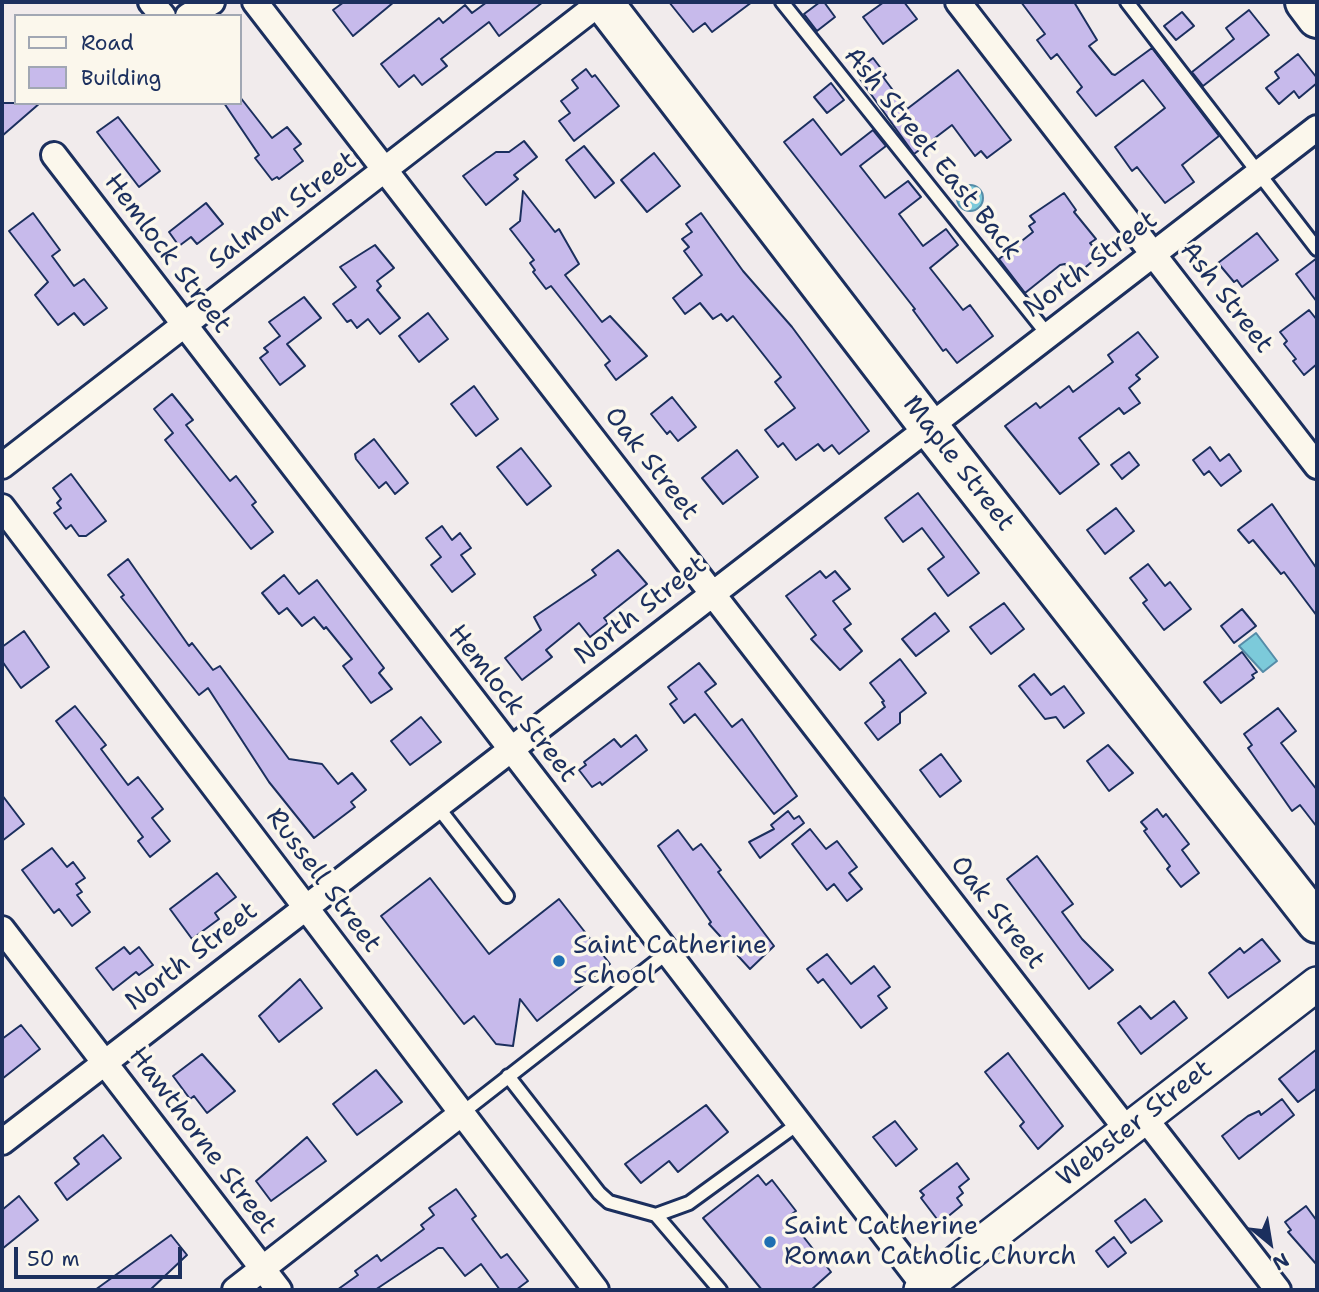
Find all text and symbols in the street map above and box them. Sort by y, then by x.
legend [14,14,242,105]
text: Road [81,29,134,57]
street label: Ash Street East Back [837,41,1027,267]
text: Building [81,64,161,92]
street label: Salmon Street [203,145,363,277]
street label: Hemlock Street [97,168,237,340]
street label: North Street [1018,205,1164,325]
street label: Ash Street [1173,236,1279,360]
street label: Maple Street [895,390,1021,538]
street label: Oak Street [597,401,705,527]
street label: North Street [569,550,713,672]
street label: Hemlock Street [441,619,583,789]
street label: Russell Street [259,803,387,959]
street label: Oak Street [943,850,1051,976]
street label: North Street [120,896,264,1018]
place label: Saint Catherine School [573,930,768,992]
marker: Saint Catherine School [551,953,567,969]
street label: Hawthorne Street [121,1041,283,1241]
street label: Webster Street [1051,1054,1219,1194]
north arrow [1235,1208,1305,1278]
place label: Saint Catherine Roman Catholic Church [784,1211,1077,1272]
scale bar [18,1232,186,1276]
marker: Saint Catherine Roman Catholic Church [762,1234,778,1250]
text: 50 m [27,1245,80,1273]
text: N [1268,1247,1294,1276]

